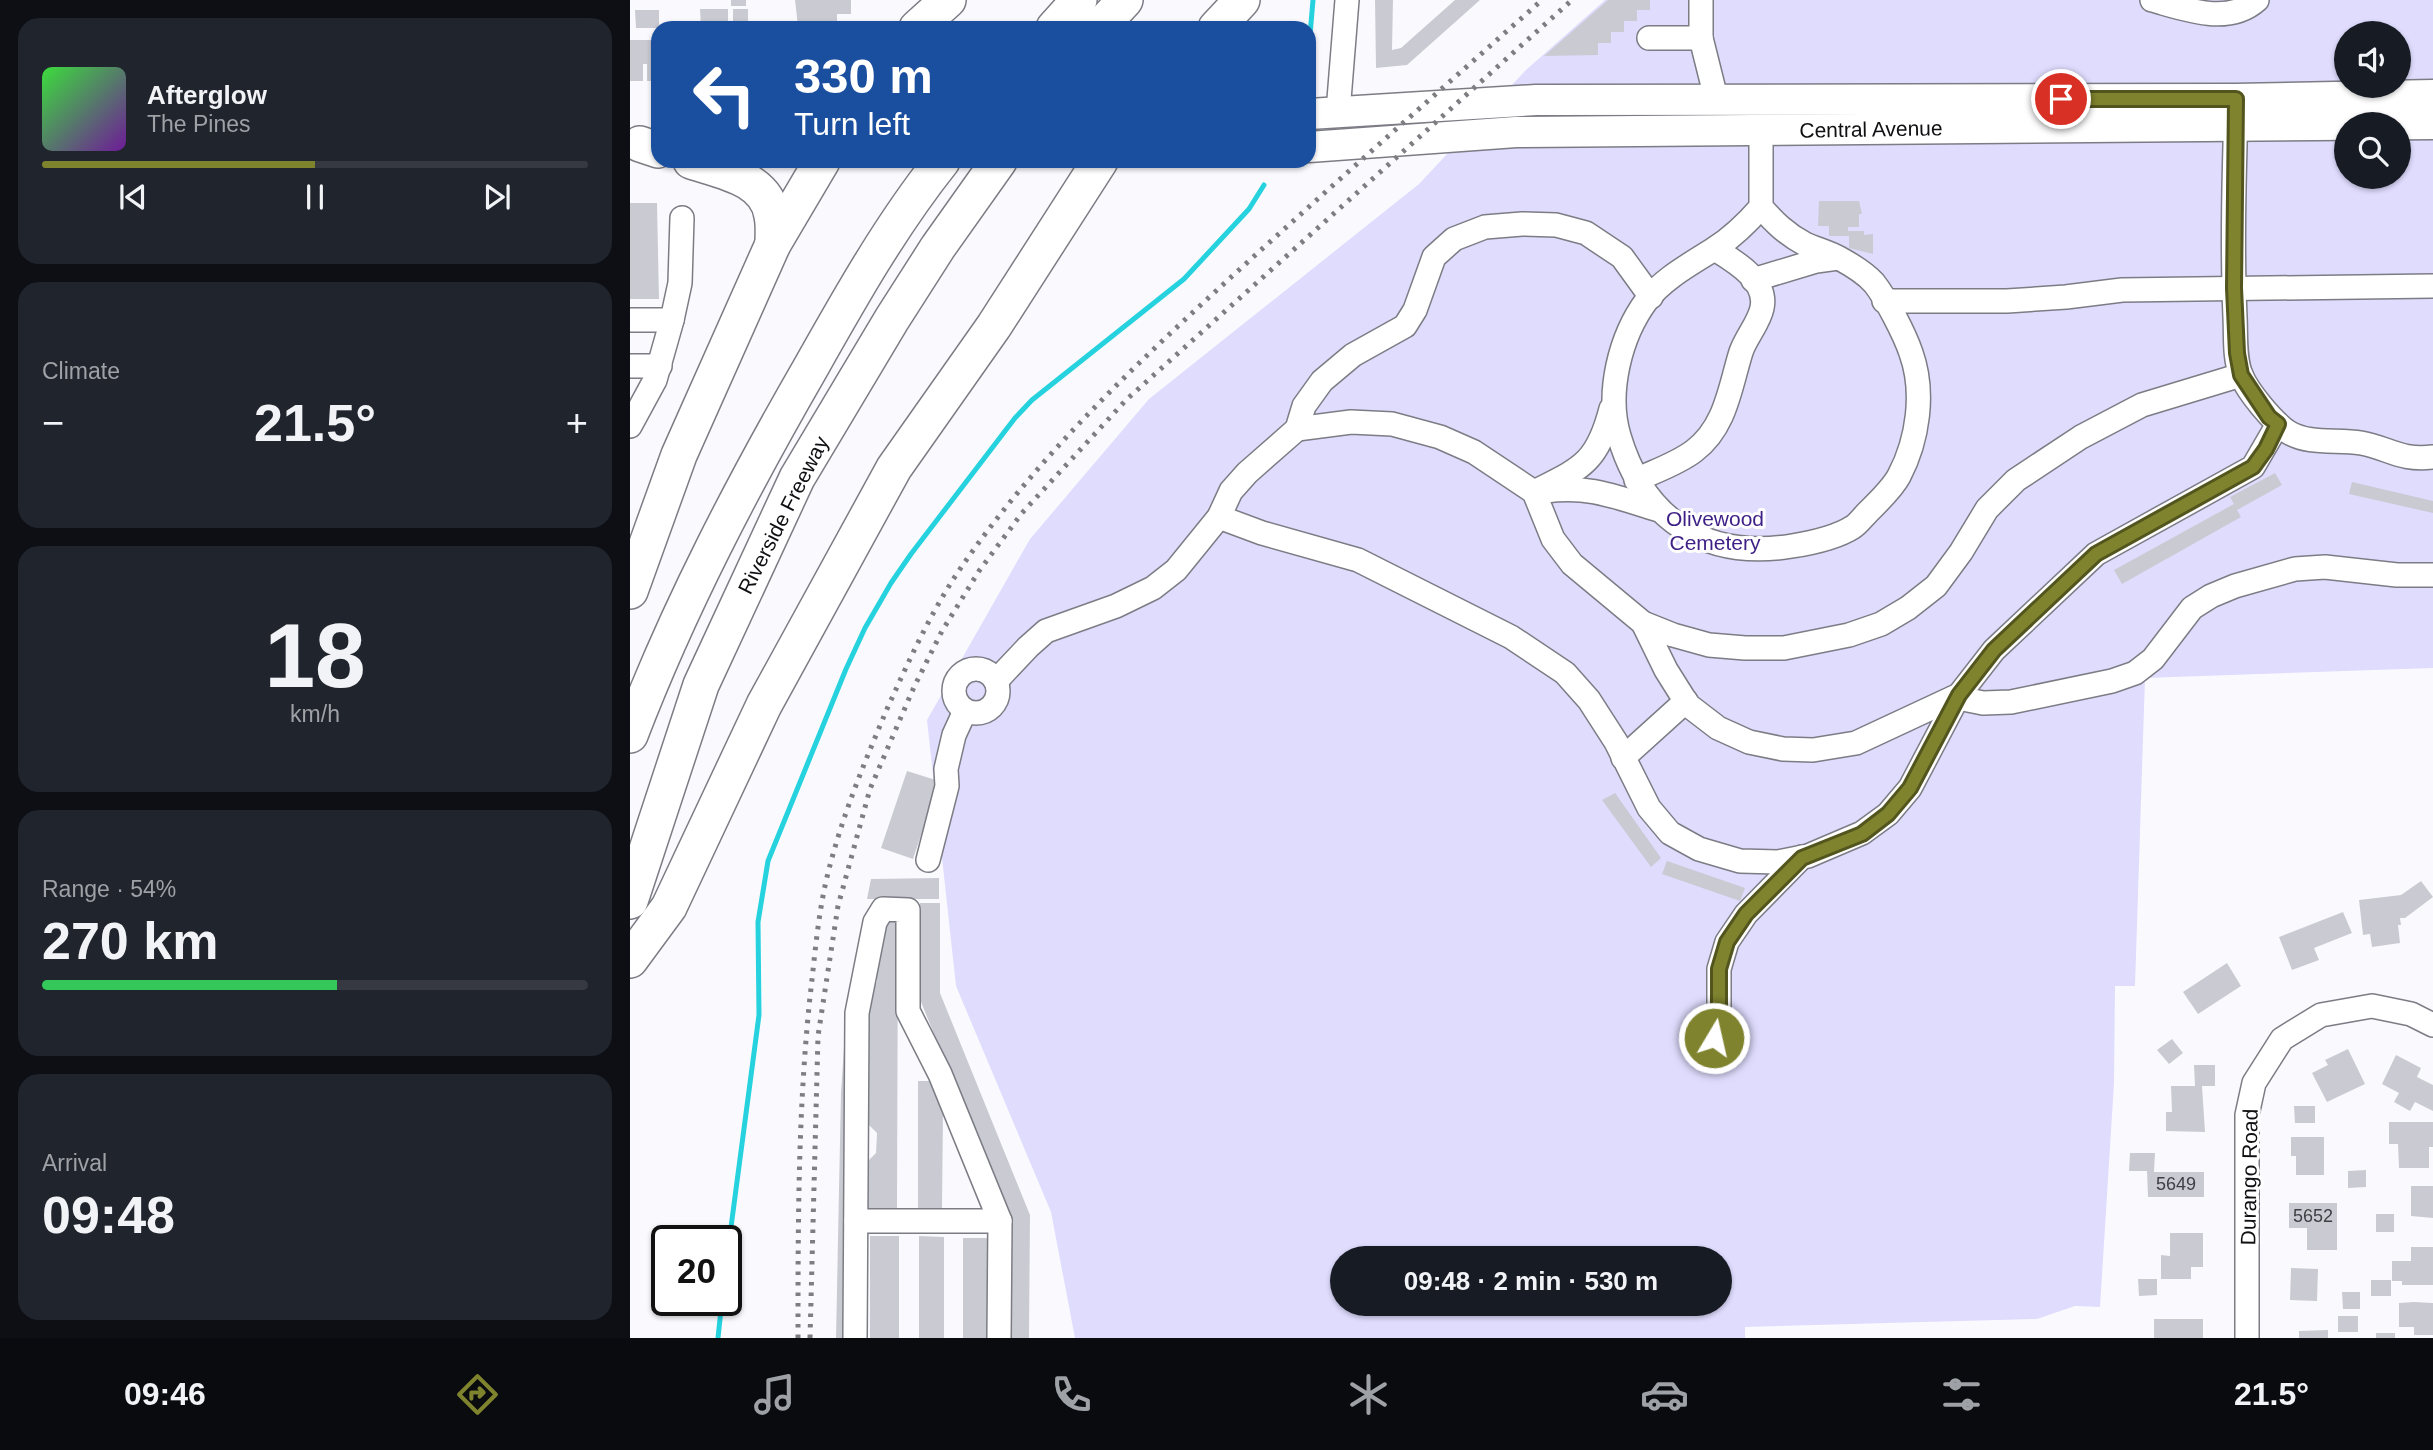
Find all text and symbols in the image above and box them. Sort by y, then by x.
map controls [2334,21,2411,189]
button: sound [2334,21,2411,98]
icon: left [679,49,770,140]
text: 330 m [794,49,933,103]
pin [2031,69,2091,129]
text: Afterglow [147,80,267,110]
icon: arrive [2042,80,2080,118]
text: Turn left [794,106,910,142]
text: The Pines [147,111,251,137]
button: search [2334,112,2411,189]
street label: Central Avenue [1799,116,1943,142]
icon: previous [114,178,152,216]
icon: pause [296,178,334,216]
icon: next [478,178,516,216]
text: Climate [42,358,120,384]
text: 21.5° [254,394,376,452]
text: − [42,402,64,444]
text: + [566,402,588,444]
street label: Riverside Freeway [733,432,833,598]
park label: Olivewood Cemetery [1666,507,1764,554]
text: 18 [264,605,366,706]
text: km/h [290,701,340,727]
text: Range · 54% [42,876,176,902]
text: 270 km [42,912,218,970]
position arrow [1677,1001,1751,1075]
street label: Durango Road [2236,1109,2262,1245]
text: Arrival [42,1150,107,1176]
house number: 5649 [2156,1174,2196,1194]
text: 09:48 [42,1186,175,1244]
house number: 5652 [2293,1206,2333,1226]
speed limit sign: 20 [651,1225,742,1316]
text: 09:48 · 2 min · 530 m [1404,1266,1658,1296]
icon: directions [453,1370,502,1419]
icon: music [750,1370,799,1419]
icon: phone [1047,1370,1096,1419]
icon: climate [1344,1370,1393,1419]
icon: car [1640,1370,1689,1419]
icon: filters [1937,1370,1986,1419]
text: 09:46 [124,1376,206,1412]
text: 21.5° [2234,1376,2309,1412]

